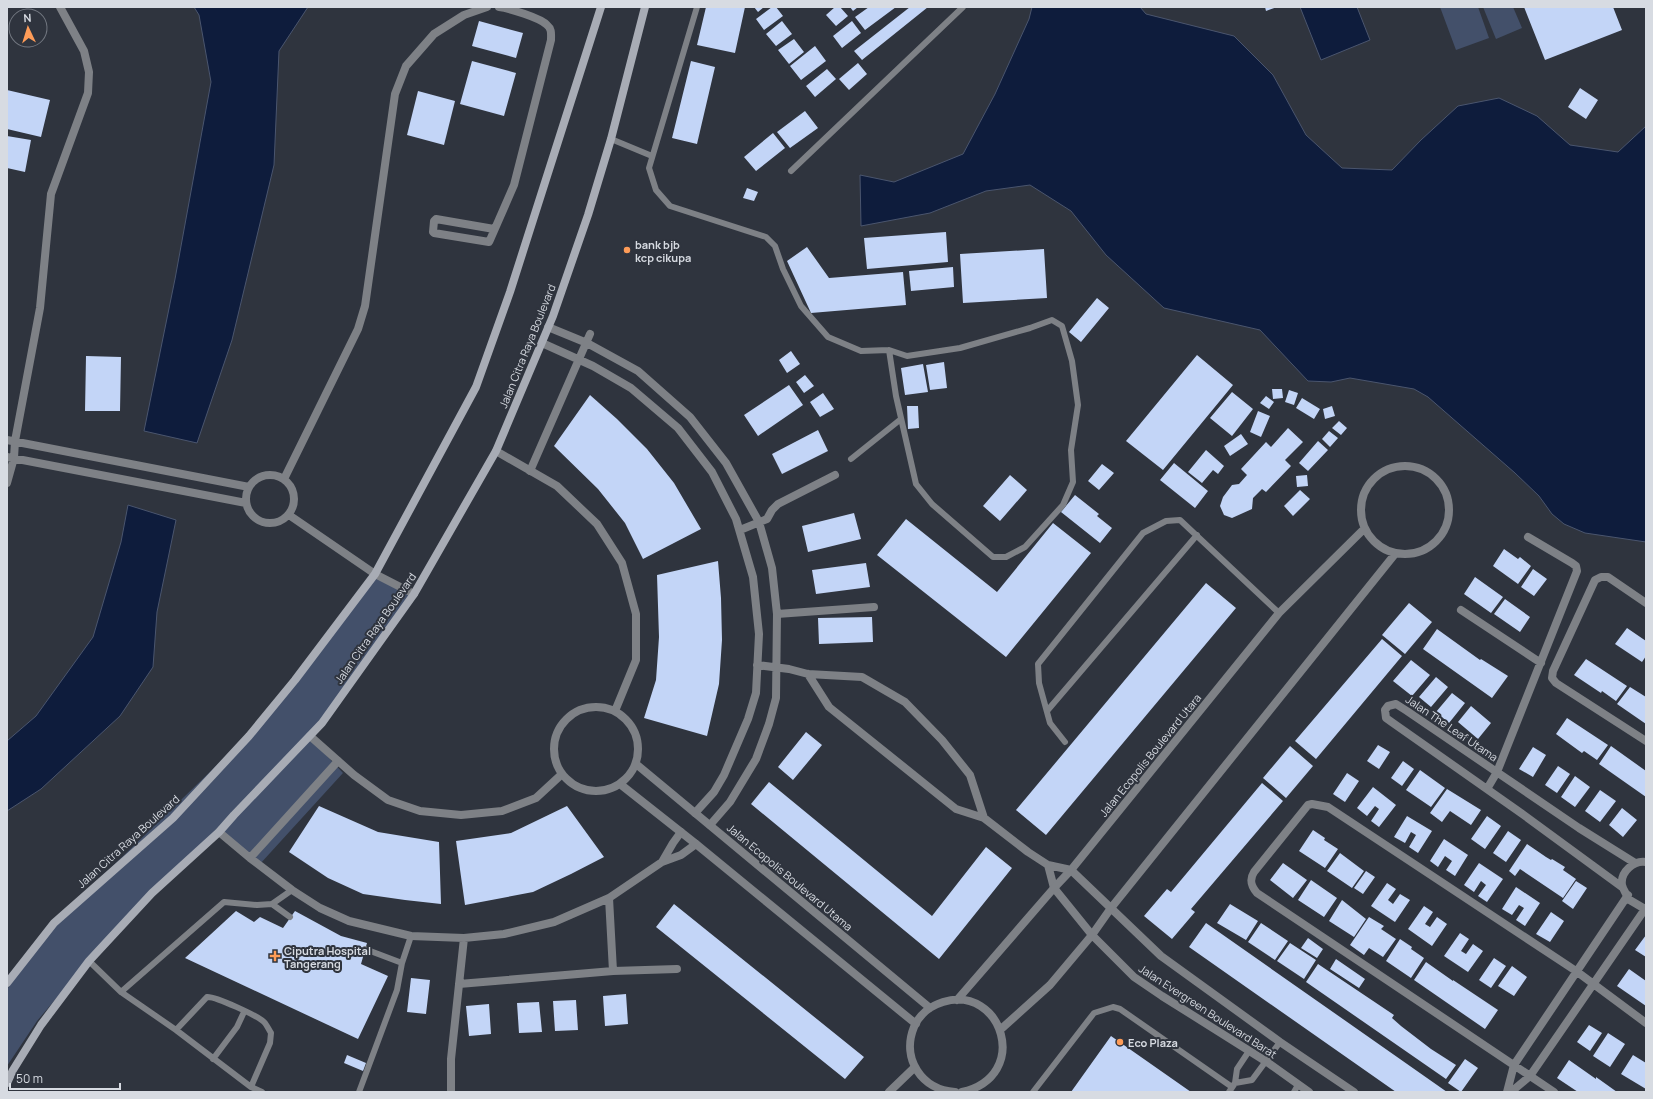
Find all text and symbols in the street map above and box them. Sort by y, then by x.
north arrow [8,8,48,48]
text: N [23,10,32,25]
place label: bank bjb kcp cikupa [635,237,691,265]
marker: bank bjb kcp cikupa [622,245,632,255]
street label: Jalan Citra Raya Boulevard [495,282,559,410]
street label: Jalan Citra Raya Boulevard [331,569,419,687]
street label: Jalan Ecopolis Boulevard Utara [1096,690,1204,820]
street label: Jalan The Leaf Utama [1403,692,1501,764]
street label: Jalan Citra Raya Boulevard [74,791,182,891]
street label: Jalan Ecopolis Boulevard Utama [724,820,856,934]
place label: Ciputra Hospital Tangerang [284,943,371,971]
marker: Ciputra Hospital Tangerang [269,950,281,962]
street label: Jalan Evergreen Boulevard Barat [1136,961,1280,1061]
place label: Eco Plaza [1128,1035,1178,1050]
marker: Eco Plaza [1115,1037,1125,1047]
scale bar [10,1065,120,1091]
text: 50 m [16,1070,43,1087]

